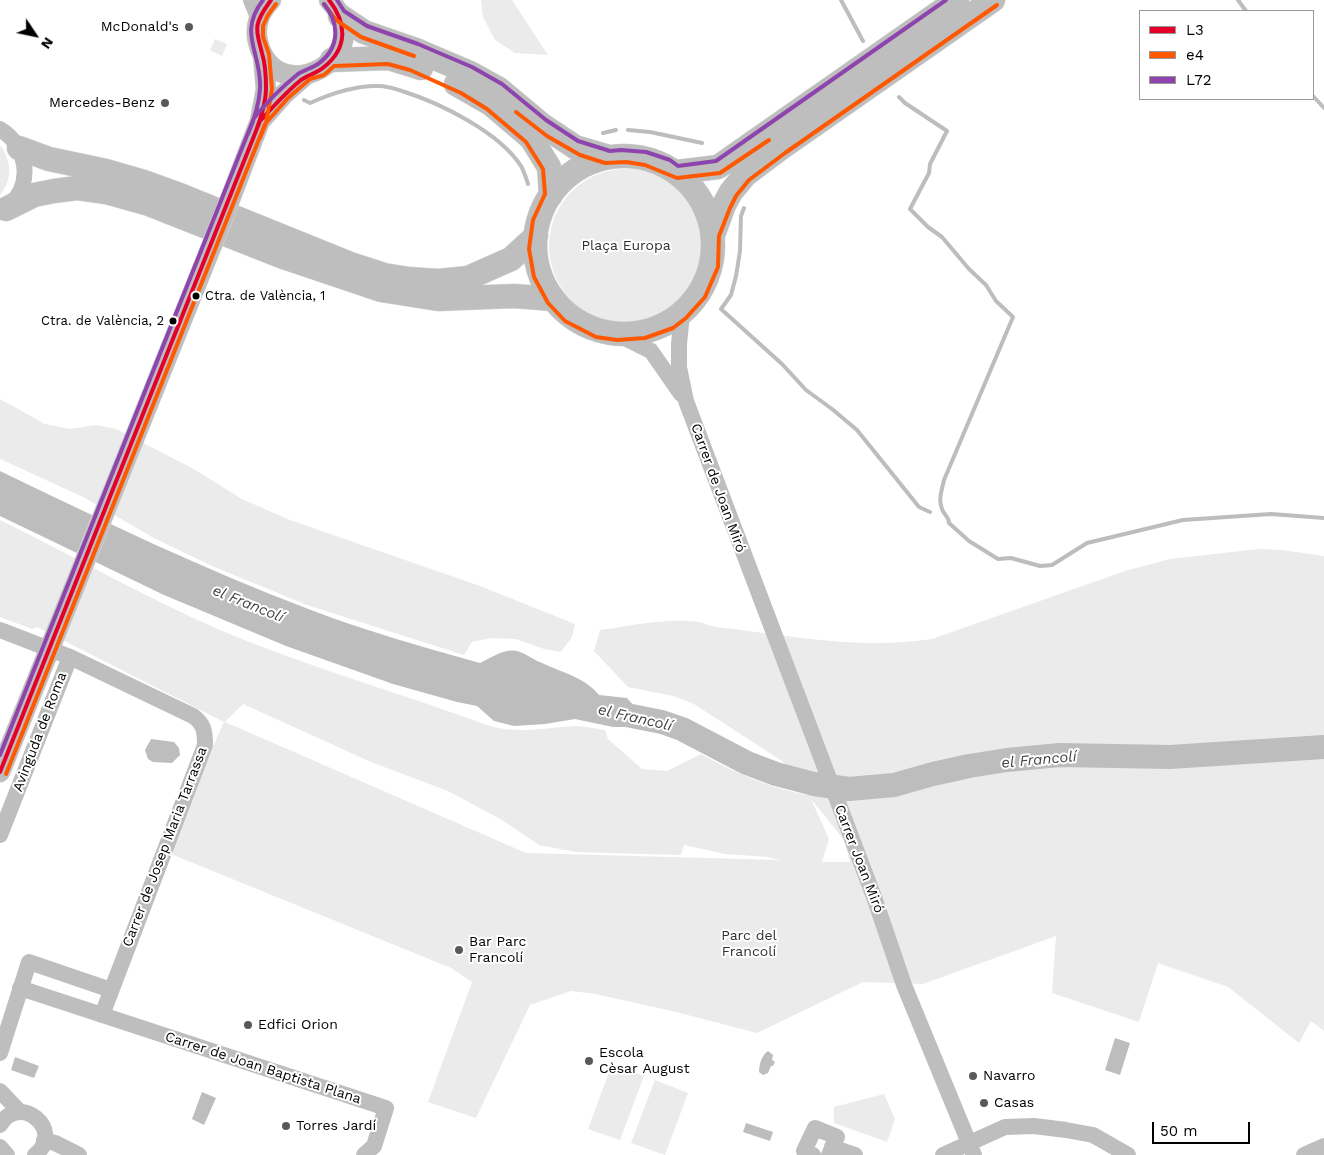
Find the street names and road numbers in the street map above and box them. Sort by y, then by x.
street label: Carrer de Joan Miró [687,421,749,555]
street label: Avinguda de Roma [10,670,70,794]
street label: Carrer de Josep Maria Tarrassa [119,745,211,949]
street label: Carrer Joan Miró [831,803,887,915]
street label: Carrer de Joan Baptista Plana [163,1028,363,1108]

